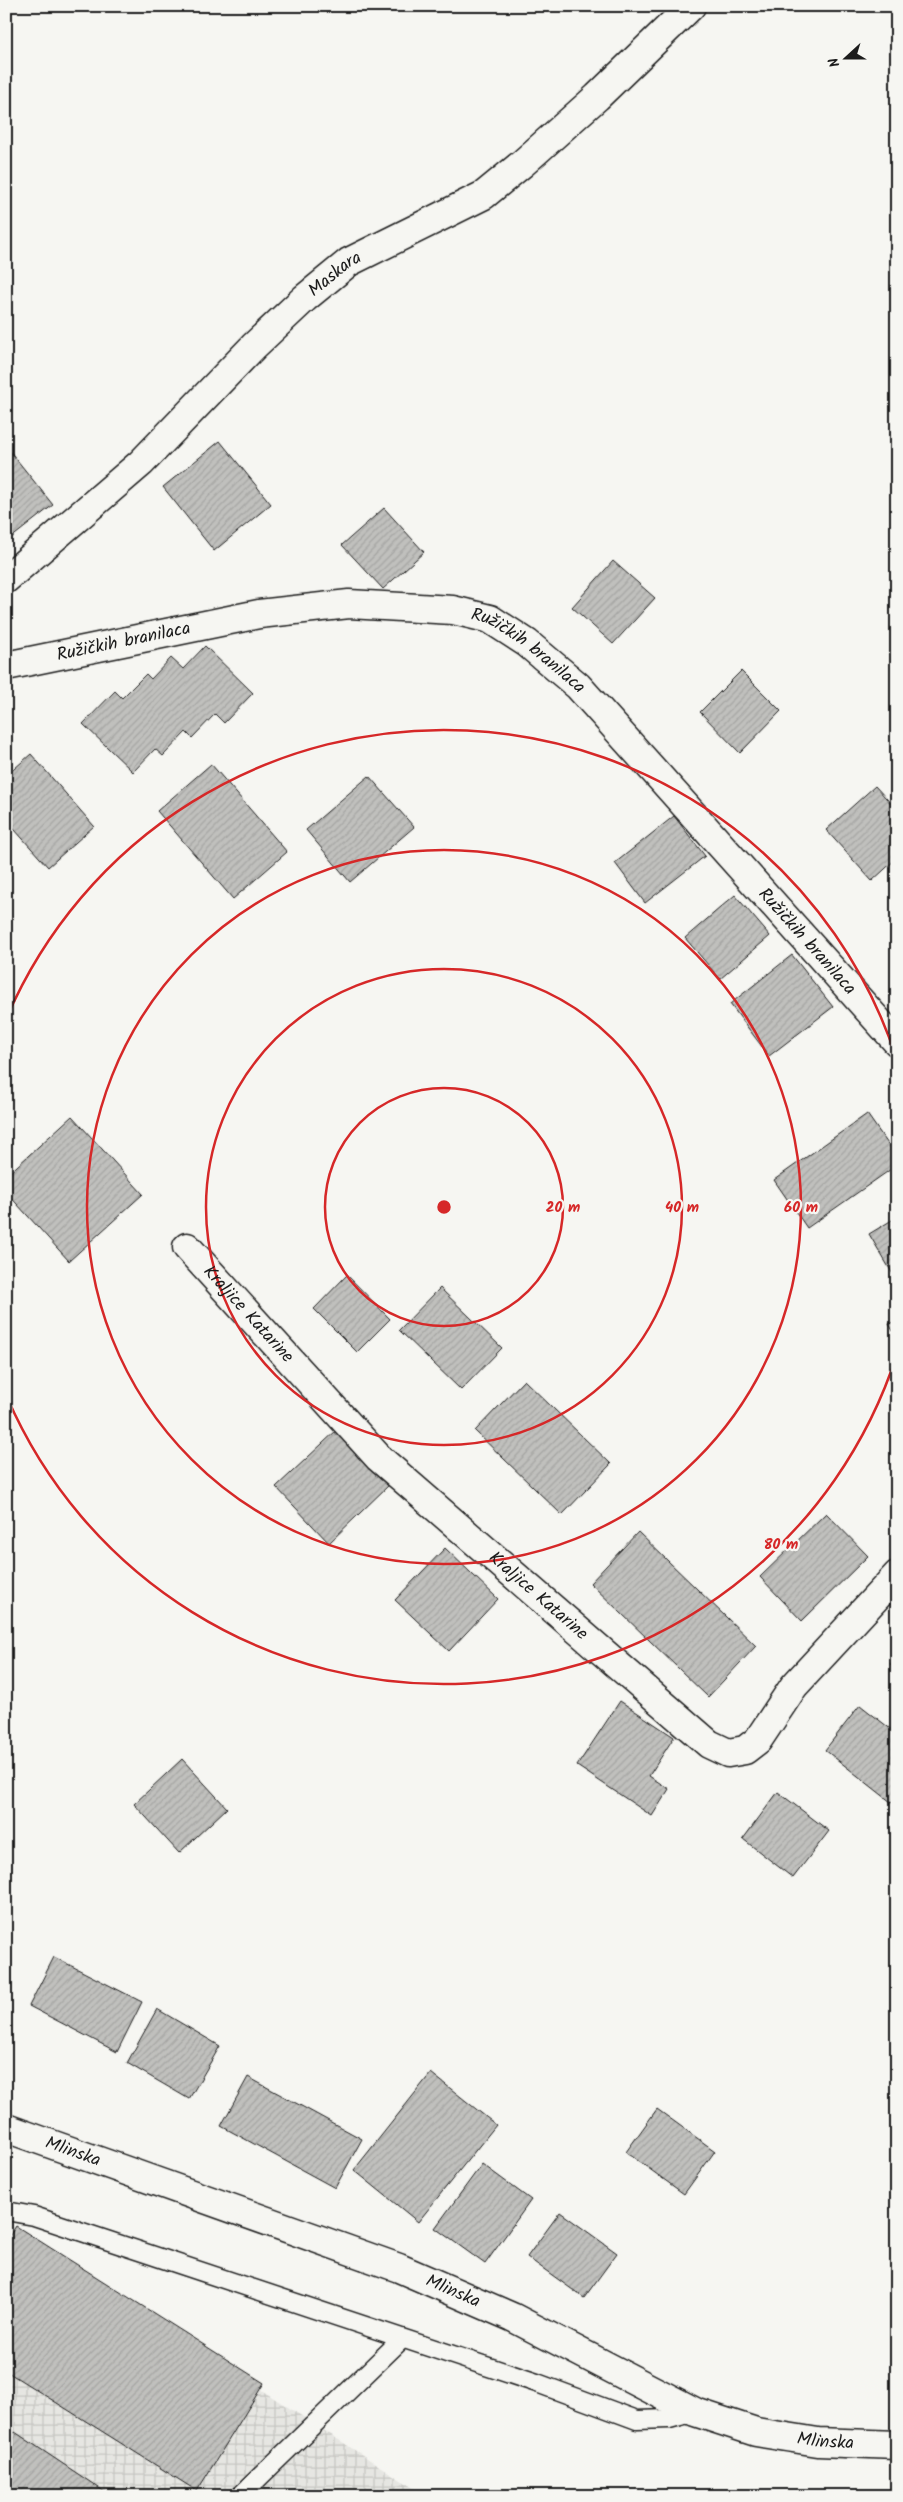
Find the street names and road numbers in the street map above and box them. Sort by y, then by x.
street label: Maskara [302,244,366,304]
street label: Ružičkih branilaca [468,600,593,700]
street label: Ružičkih branilaca [54,614,193,670]
street label: Ružičkih branilaca [751,881,863,1002]
street label: Kraljice Katarine [196,1259,301,1370]
street label: Kraljice Katarine [482,1544,595,1648]
street label: Mlinska [41,2129,105,2175]
street label: Mlinska [421,2267,485,2316]
street label: Mlinska [795,2424,855,2458]

